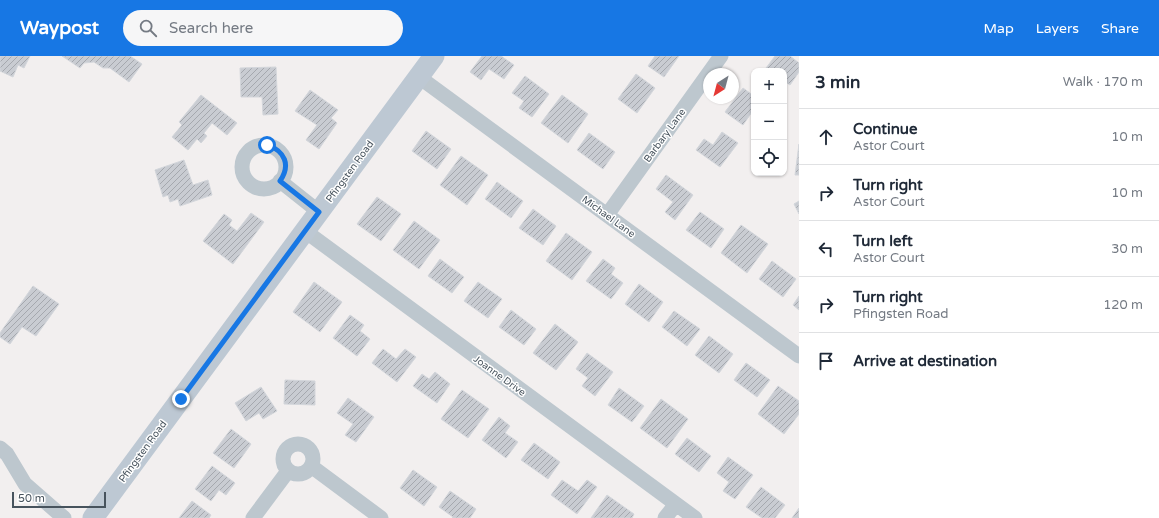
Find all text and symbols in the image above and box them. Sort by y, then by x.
search box [123,10,403,46]
text: Waypost [20,17,99,39]
icon: search [137,17,159,39]
text: Search here [169,19,253,37]
text: Map [984,20,1014,37]
text: Layers [1036,20,1079,37]
text: Share [1101,20,1139,37]
north arrow [703,68,739,104]
map controls [751,68,787,176]
button: + [751,68,787,104]
text: 3 min [815,72,860,93]
text: Walk · 170 m [1063,74,1143,90]
button: − [751,104,787,140]
street label: Barbary Lane [641,106,688,165]
text: Continue [853,120,917,138]
icon: ahead [815,126,837,148]
text: 10 m [1111,129,1143,145]
route start [258,136,276,154]
street label: Pfingsten Road [323,138,376,205]
text: Astor Court [853,138,925,154]
button: locate [751,140,787,176]
text: Turn right [853,176,923,194]
icon: right [815,182,837,204]
text: 10 m [1111,185,1143,201]
street label: Michael Lane [579,193,638,240]
text: Astor Court [853,194,925,210]
text: Turn left [853,232,913,250]
icon: left [815,238,837,260]
text: 30 m [1111,241,1143,257]
text: Astor Court [853,250,925,266]
text: Turn right [853,288,923,306]
icon: right [815,294,837,316]
text: 120 m [1103,297,1143,313]
text: Pfingsten Road [853,306,949,322]
icon: arrive [815,350,837,372]
text: Arrive at destination [853,352,997,370]
street label: Joanne Drive [471,353,528,399]
route end [172,390,190,408]
street label: Pfingsten Road [116,418,169,485]
scale bar [12,490,106,509]
text: 50 m [18,492,45,505]

